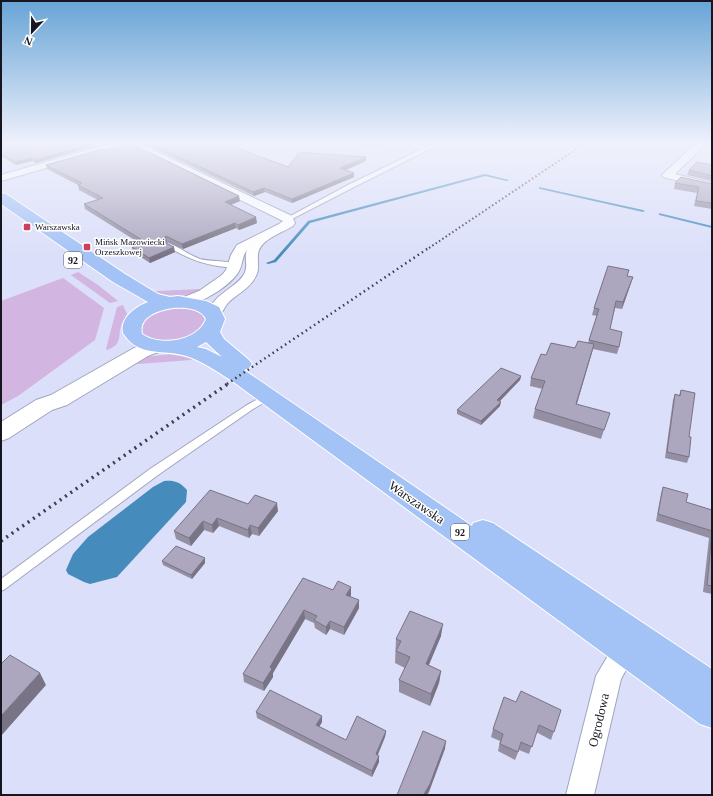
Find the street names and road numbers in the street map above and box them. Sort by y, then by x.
road number: 92 [64,252,82,268]
street label: Warszawska [386,478,448,527]
road number: 92 [451,524,469,540]
street label: Ogrodowa [585,691,612,749]

